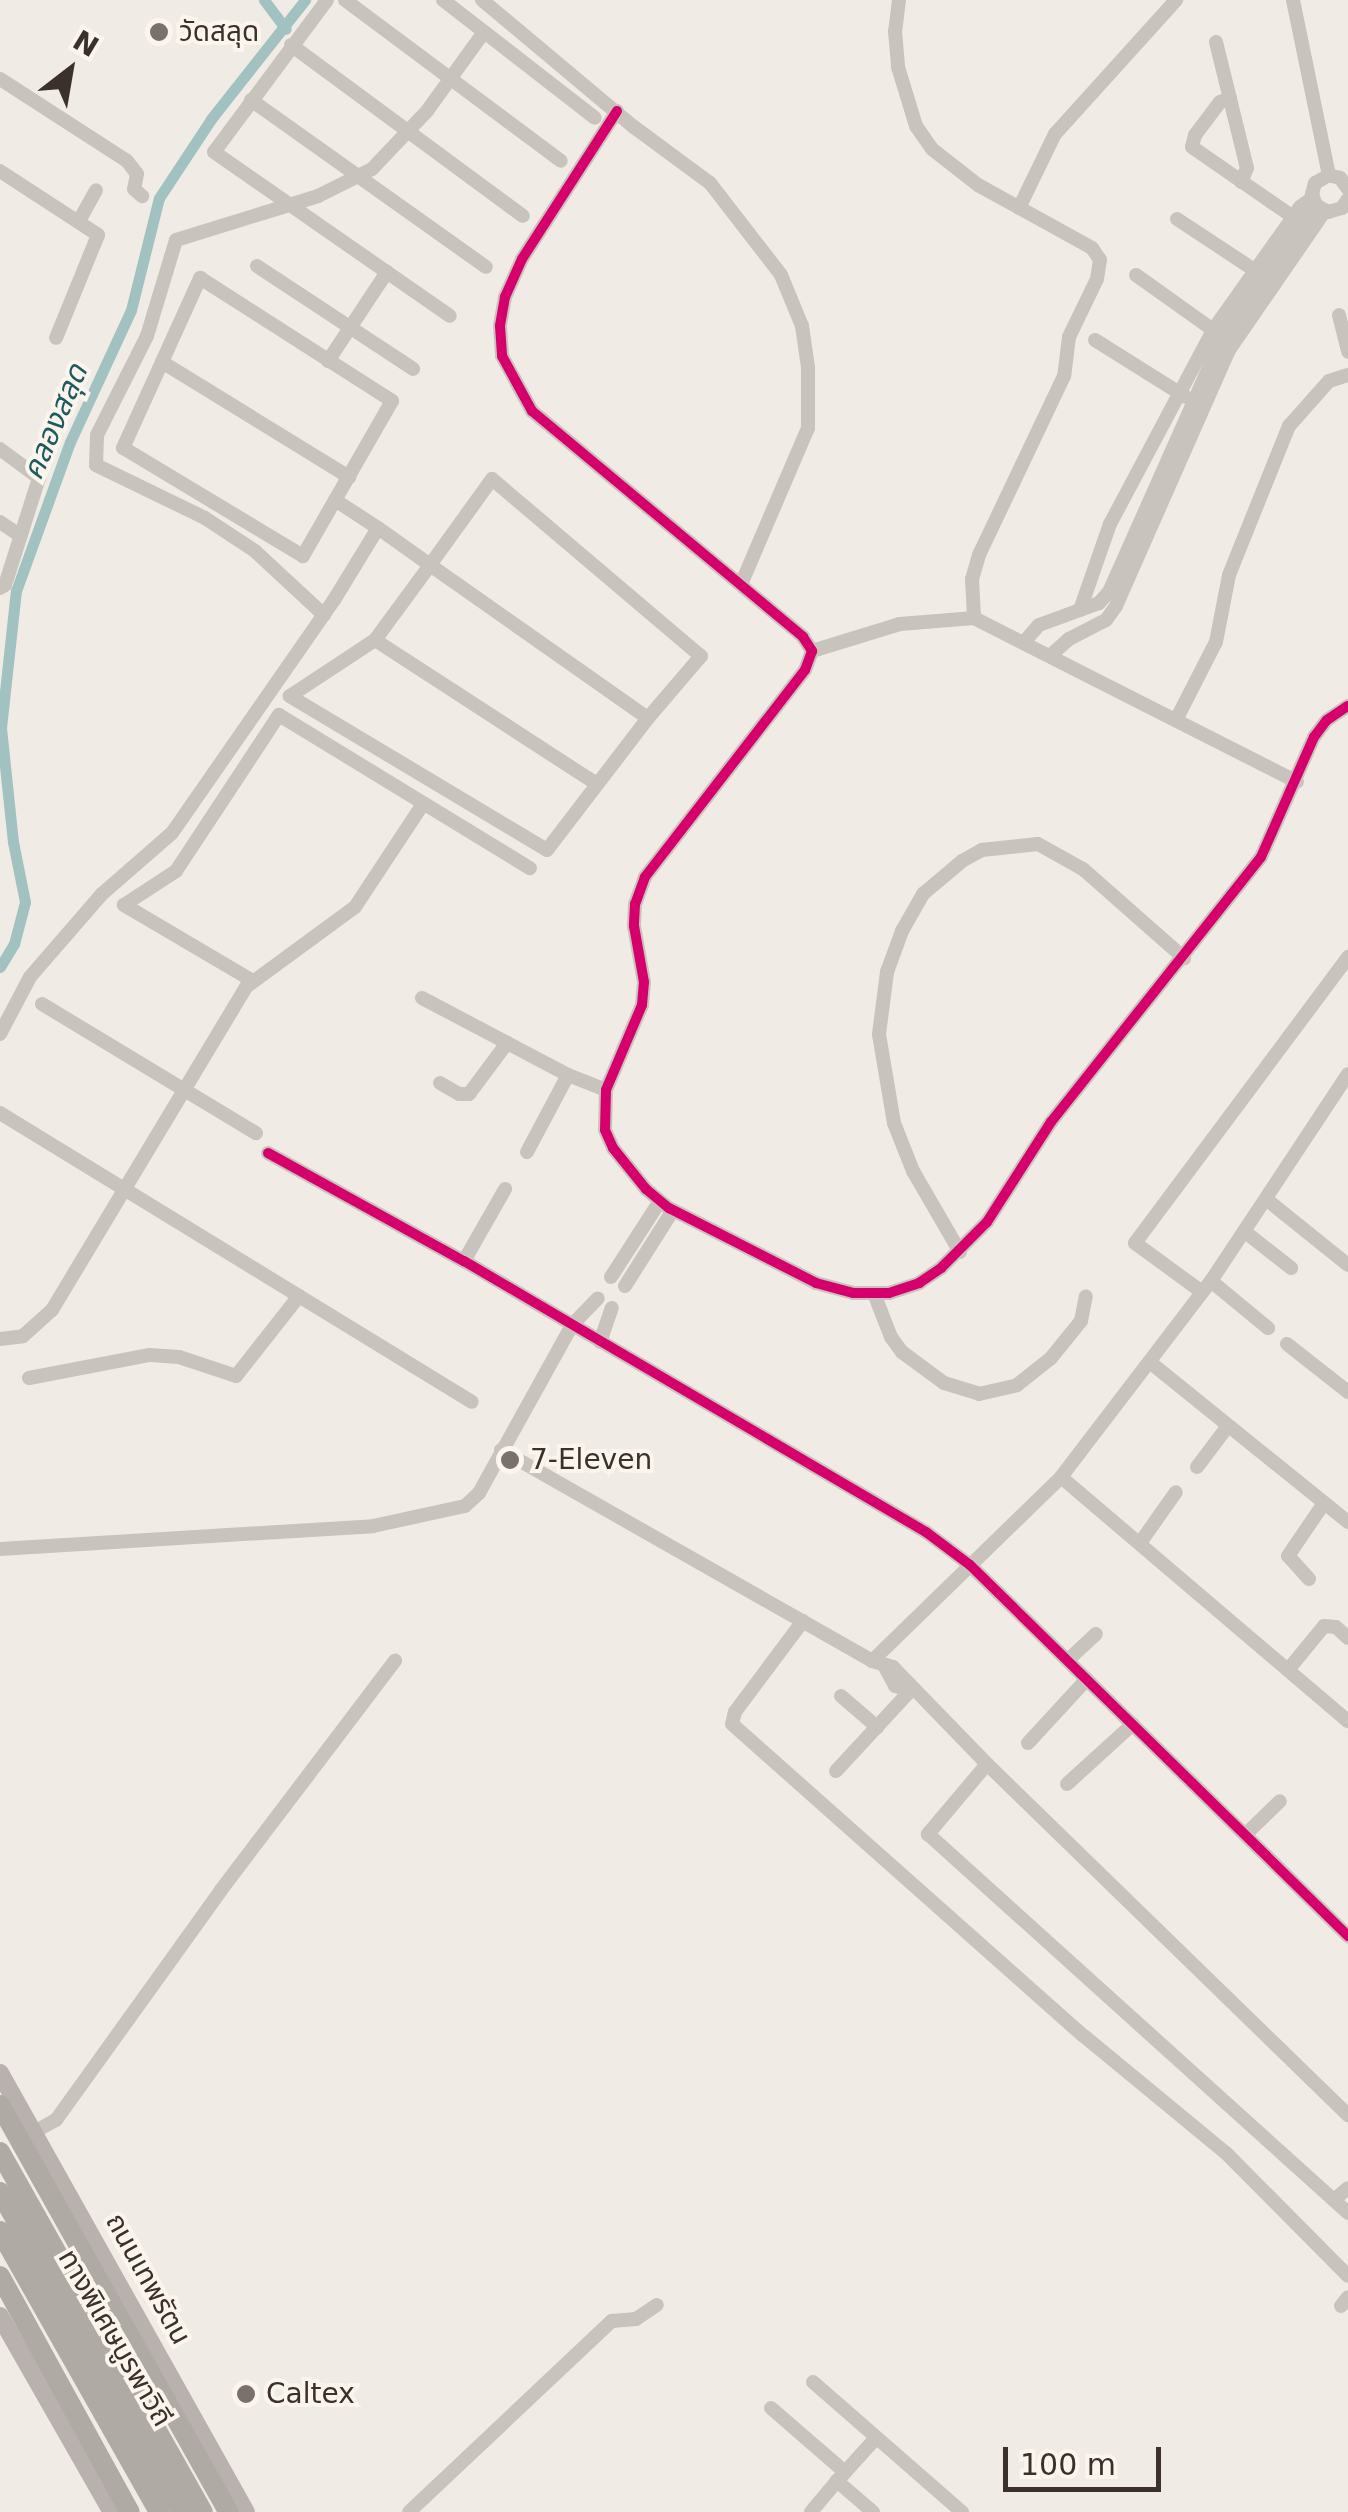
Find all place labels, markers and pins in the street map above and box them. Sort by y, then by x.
place label: วัดสลุด [179,15,259,49]
marker: วัดสลุด [148,21,170,43]
place label: 7-Eleven [530,1443,652,1477]
marker: 7-Eleven [499,1449,521,1471]
place label: Caltex [266,2377,355,2411]
marker: Caltex [235,2383,257,2405]

